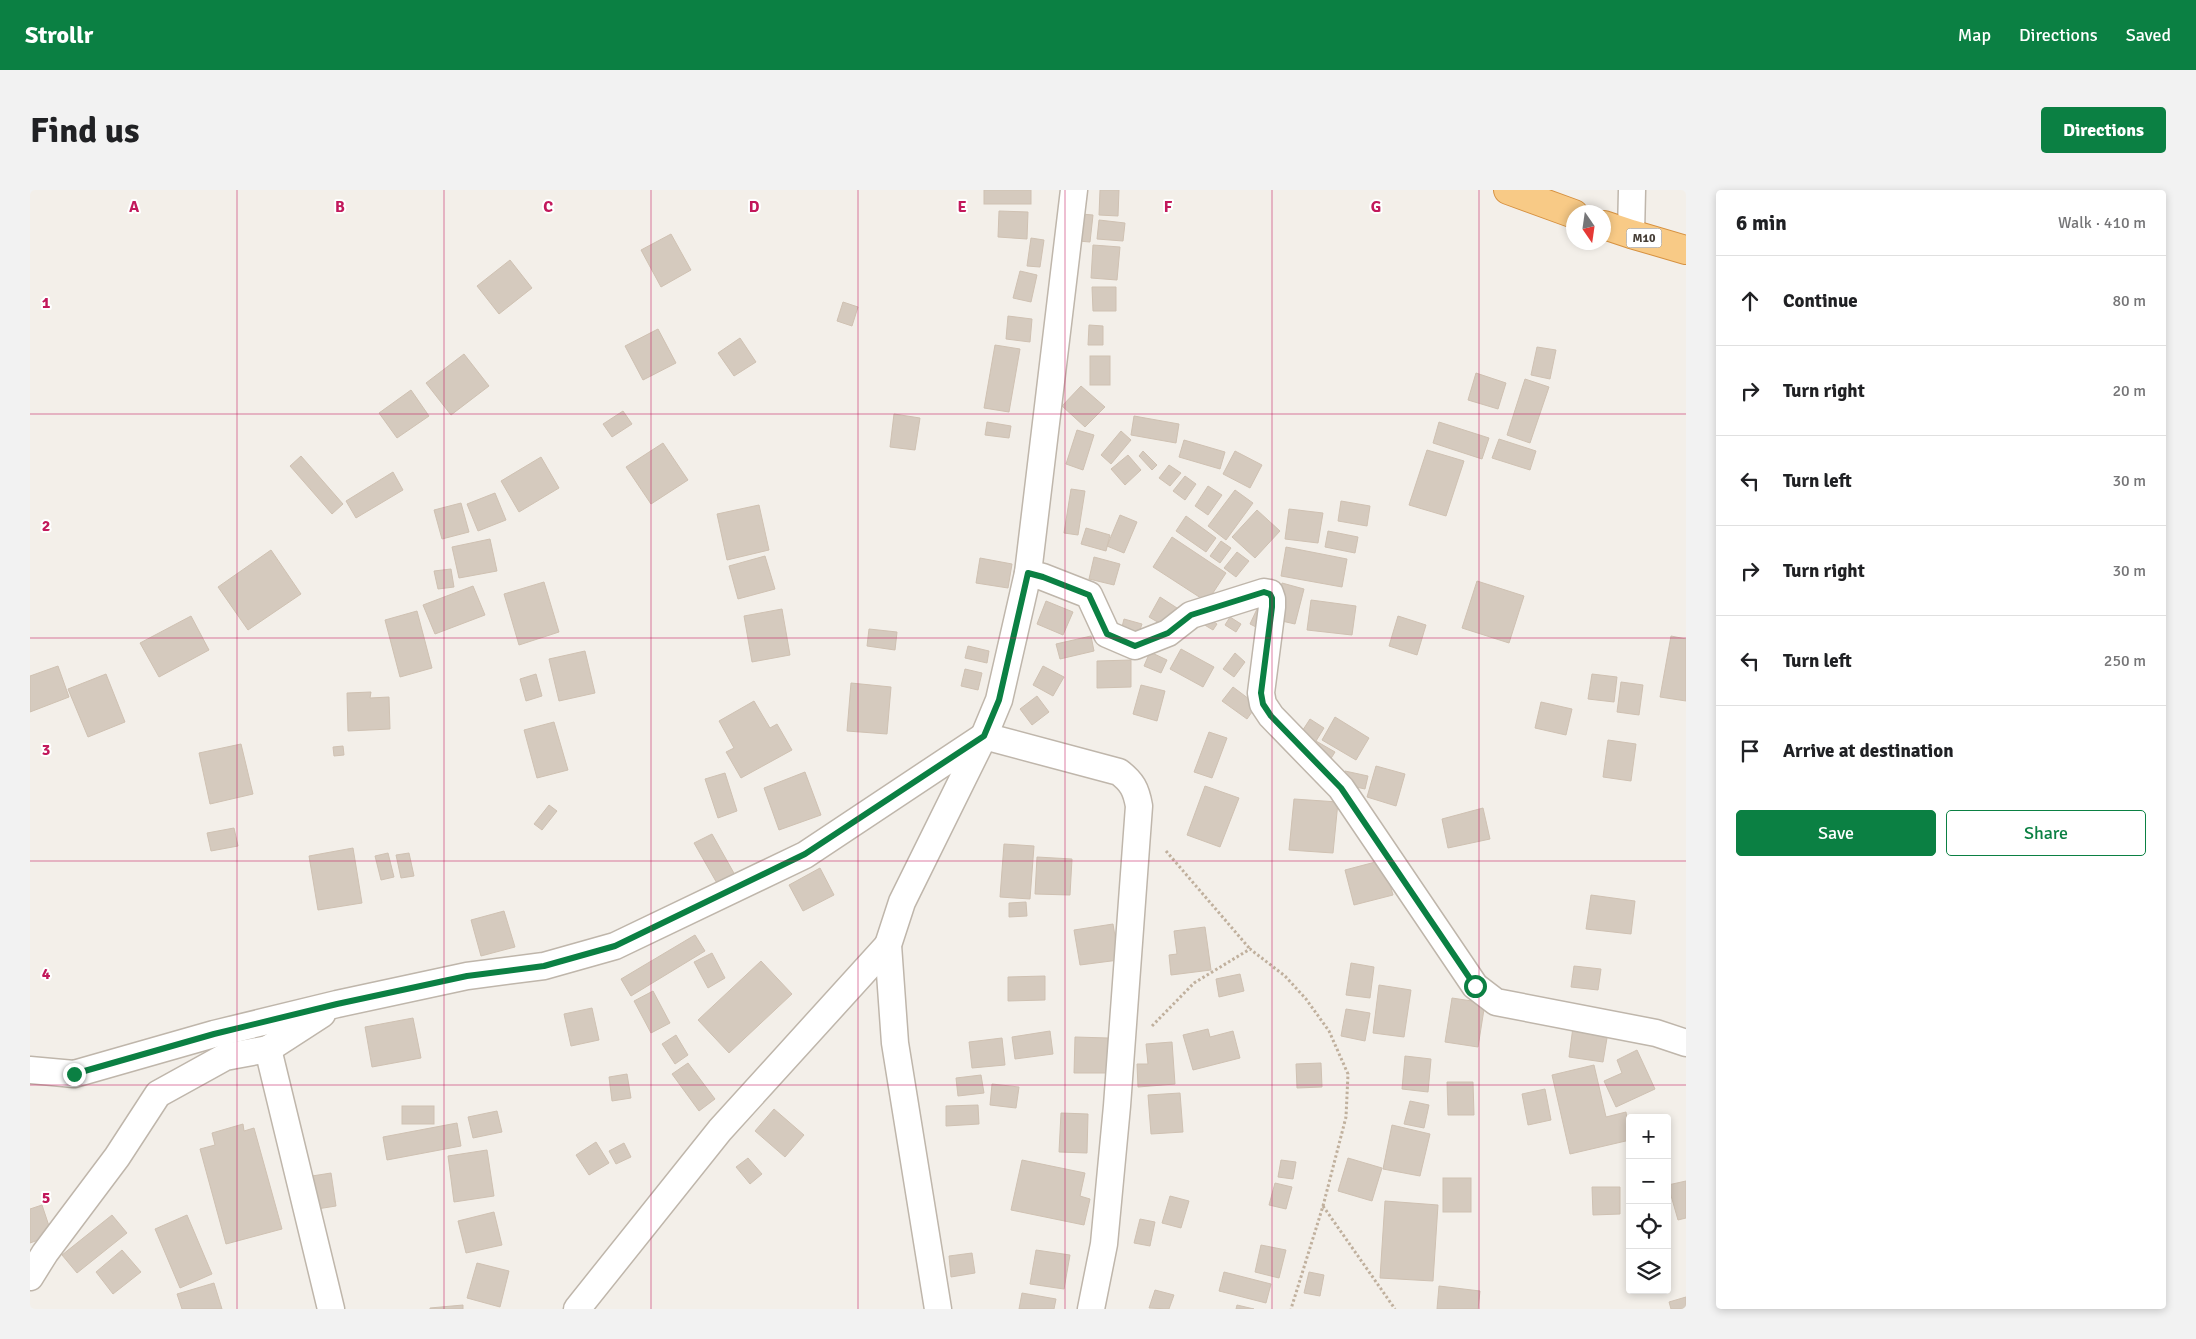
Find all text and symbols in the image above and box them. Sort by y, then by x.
text: Strollr [25,20,93,50]
text: Map [1958,24,1991,46]
text: Directions [2019,24,2098,46]
text: Saved [2126,24,2171,46]
button: Directions [2041,107,2166,153]
text: Find us [30,109,140,152]
text: A [129,197,140,217]
text: B [335,197,345,217]
text: C [543,197,553,217]
text: D [749,197,760,217]
text: E [957,197,967,217]
text: F [1164,197,1173,217]
text: G [1371,197,1381,217]
north arrow [1566,205,1611,250]
text: 6 min [1736,210,1787,236]
text: Walk · 410 m [2058,213,2146,233]
road number: M10 [1626,228,1662,248]
icon: ahead [1736,287,1764,315]
text: Continue [1783,289,1858,313]
text: 80 m [2112,291,2146,311]
text: 1 [42,293,51,313]
icon: right [1736,377,1764,405]
text: Turn right [1783,379,1865,403]
text: 20 m [2112,381,2146,401]
icon: left [1736,467,1764,495]
text: Turn left [1783,469,1852,493]
text: 30 m [2112,471,2146,491]
text: 2 [42,516,50,536]
icon: right [1736,557,1764,585]
text: Turn right [1783,559,1865,583]
text: 30 m [2112,561,2146,581]
icon: left [1736,647,1764,675]
text: Turn left [1783,649,1852,673]
text: 250 m [2104,651,2146,671]
icon: arrive [1736,737,1764,765]
text: Arrive at destination [1783,739,1954,763]
text: 3 [42,740,50,760]
button: Save [1736,810,1936,856]
button: Share [1946,810,2146,856]
text: 4 [42,964,51,984]
route start [1464,975,1487,998]
route end [63,1063,86,1086]
map controls [1626,1114,1671,1294]
button: + [1626,1114,1671,1159]
button: − [1626,1159,1671,1204]
text: 5 [42,1188,50,1208]
button: locate [1626,1204,1671,1249]
button: layers [1626,1249,1671,1294]

